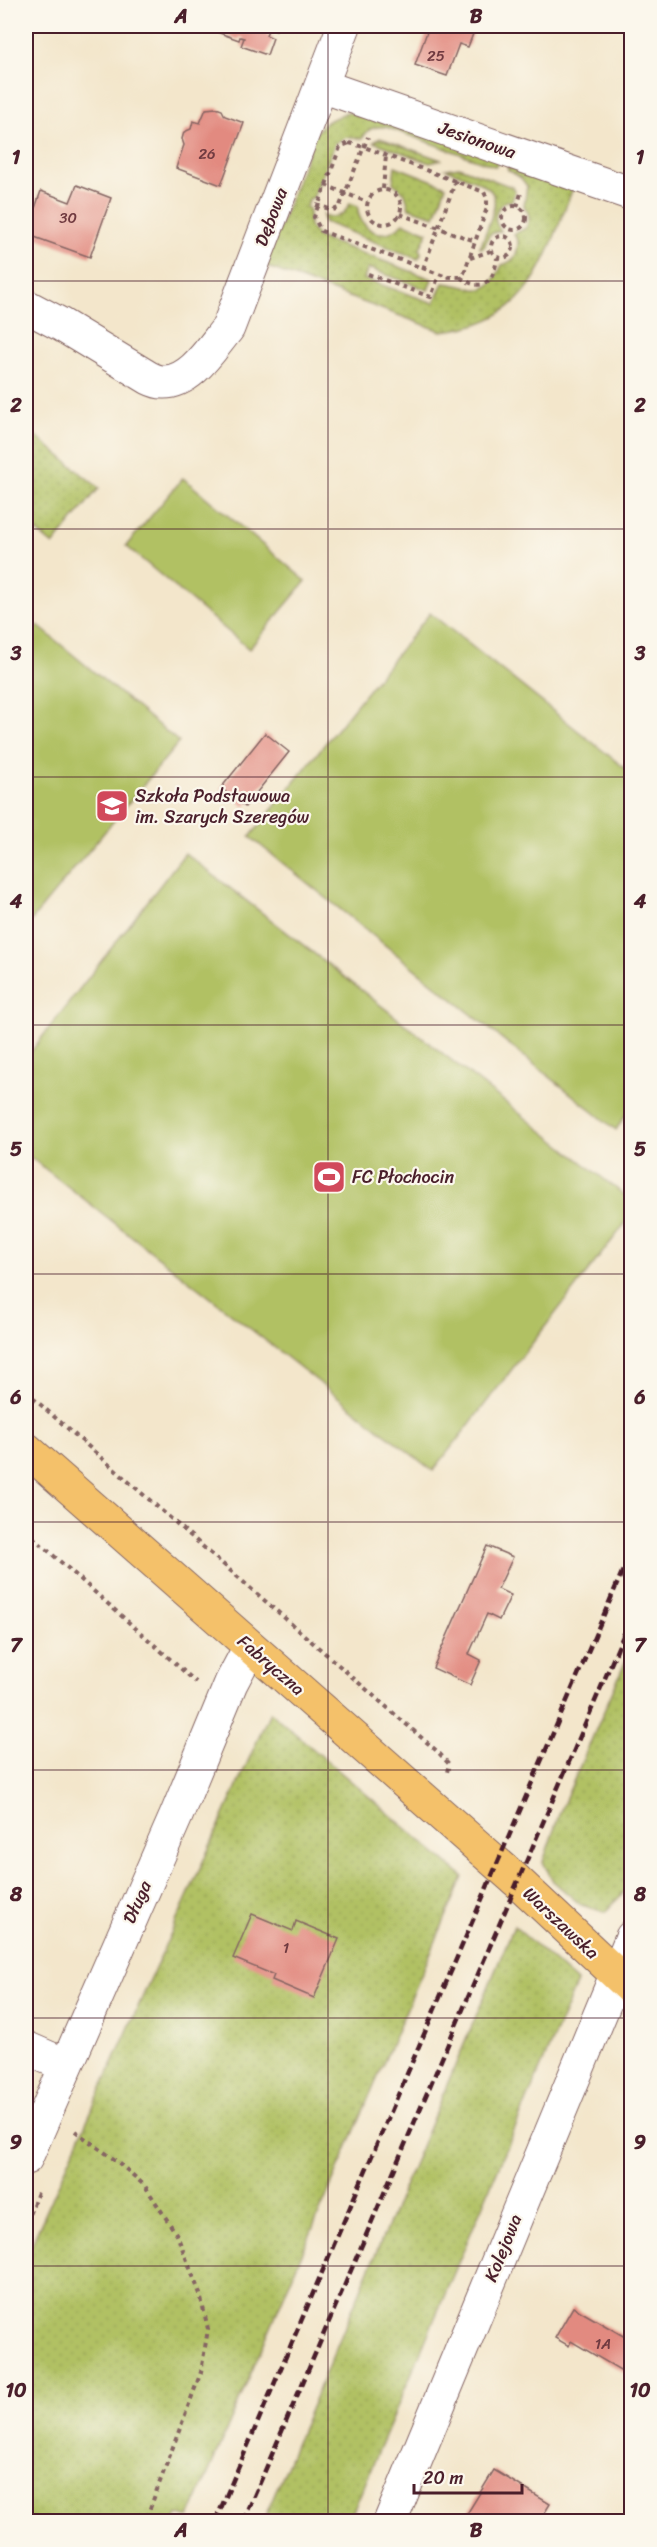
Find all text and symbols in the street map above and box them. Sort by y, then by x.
text: A [173,0,188,34]
text: B [470,0,483,34]
house number: 25 [427,43,445,69]
street label: Jesionowa [433,111,521,168]
text: 1 [12,140,21,175]
text: 1 [636,140,645,175]
house number: 26 [198,141,216,167]
street label: Dębowa [245,182,297,251]
house number: 30 [59,205,77,231]
text: 2 [9,388,22,423]
text: 2 [633,388,646,423]
text: 3 [10,636,22,671]
text: 3 [634,636,646,671]
place label: Szkoła Podstawowa im. Szarych Szeregów [135,780,310,833]
school or university icon: Szkoła Podstawowa im. Szarych Szeregów [94,788,130,824]
text: 4 [9,884,23,919]
text: 4 [633,884,647,919]
text: 5 [10,1132,22,1167]
text: 5 [634,1132,646,1167]
sports icon: FC Płochocin [311,1159,347,1195]
place label: FC Płochocin [352,1161,455,1193]
text: 6 [9,1380,22,1415]
text: 6 [633,1380,646,1415]
street label: Fabryczna [230,1626,312,1704]
text: 7 [10,1628,23,1663]
text: 7 [634,1628,647,1663]
street label: Długa [113,1874,161,1929]
text: 8 [9,1877,23,1912]
text: 8 [633,1877,647,1912]
street label: Warszawska [515,1879,607,1967]
house number: 1 [283,1935,289,1961]
text: 9 [10,2125,22,2160]
text: 9 [634,2125,646,2160]
street label: Kolejowa [475,2209,531,2287]
house number: 1A [595,2331,611,2357]
text: 10 [5,2373,27,2408]
text: 10 [629,2373,651,2408]
scale bar [414,2457,522,2495]
text: 20 m [423,2462,463,2494]
text: A [173,2513,188,2547]
text: B [470,2513,483,2547]

